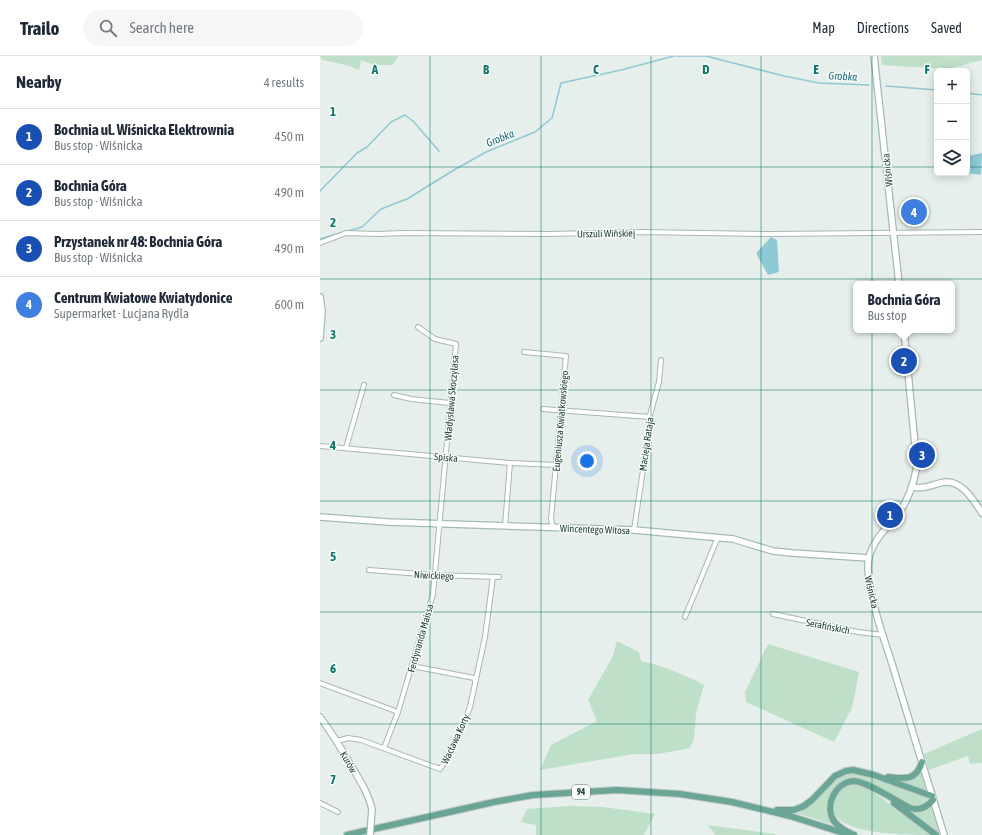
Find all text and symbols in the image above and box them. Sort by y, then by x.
search box [83,10,363,46]
text: Trailo [20,17,59,39]
icon: search [97,17,119,39]
text: Search here [129,19,194,36]
text: Map [812,20,835,36]
text: Directions [857,20,909,36]
text: Saved [931,20,962,36]
text: A [371,62,379,77]
text: B [483,62,490,77]
text: C [593,62,599,77]
text: D [702,62,710,77]
text: E [813,62,819,77]
text: F [924,62,930,77]
map controls [934,68,970,176]
button: + [934,68,970,104]
water label: Grobka [828,69,858,83]
text: Nearby [16,72,62,92]
text: 4 results [264,75,304,90]
text: 1 [330,104,336,119]
button: − [934,104,970,140]
text: Bochnia ul. Wiśnicka Elektrownia [54,121,234,138]
water label: Grobka [484,127,516,149]
text: 1 [26,129,32,144]
text: 450 m [275,129,304,144]
text: Bus stop · Wiśnicka [54,138,143,153]
button: layers [934,140,970,176]
street label: Wiśnicka [880,153,895,187]
text: Bochnia Góra [54,177,127,194]
text: 2 [26,185,32,200]
text: 490 m [275,185,304,200]
text: Bus stop · Wiśnicka [54,194,143,209]
pin: 4 [901,197,927,227]
text: 2 [330,215,336,230]
street label: Urszuli Wińskiej [577,227,635,240]
text: Przystanek nr 48: Bochnia Góra [54,233,222,250]
text: 3 [26,241,32,256]
text: 490 m [275,241,304,256]
text: Bus stop · Wiśnicka [54,250,143,265]
popup [853,281,955,333]
text: Centrum Kwiatowe Kwiatydonice [54,289,233,306]
text: Bochnia Góra [868,291,940,308]
text: 4 [26,297,32,312]
text: 600 m [275,297,304,312]
text: Supermarket · Lucjana Rydla [54,306,189,321]
text: Bus stop [868,308,907,323]
text: 3 [330,327,336,342]
pin: 2 [891,346,917,376]
street label: Władysława Skoczylasa [442,354,461,441]
street label: Eugeniusza Kwiatkowskiego [551,370,570,472]
street label: Macieja Rataja [637,416,656,472]
text: 4 [329,438,336,453]
pin: 3 [909,440,935,470]
street label: Spiska [434,451,459,464]
your location [577,451,597,471]
pin: 1 [877,500,903,530]
street label: Wincentego Witosa [560,523,631,536]
text: 5 [330,549,336,564]
street label: Niwickiego [414,569,454,582]
street label: Wiśnicka [862,575,881,610]
street label: Ferdynanda Maissa [405,602,436,674]
street label: Serafińskich [805,617,851,636]
text: 6 [330,661,336,676]
street label: Wacława Korty [439,713,472,766]
street label: Kurów [338,749,359,775]
text: 7 [330,772,336,787]
road number: 94 [572,785,590,799]

